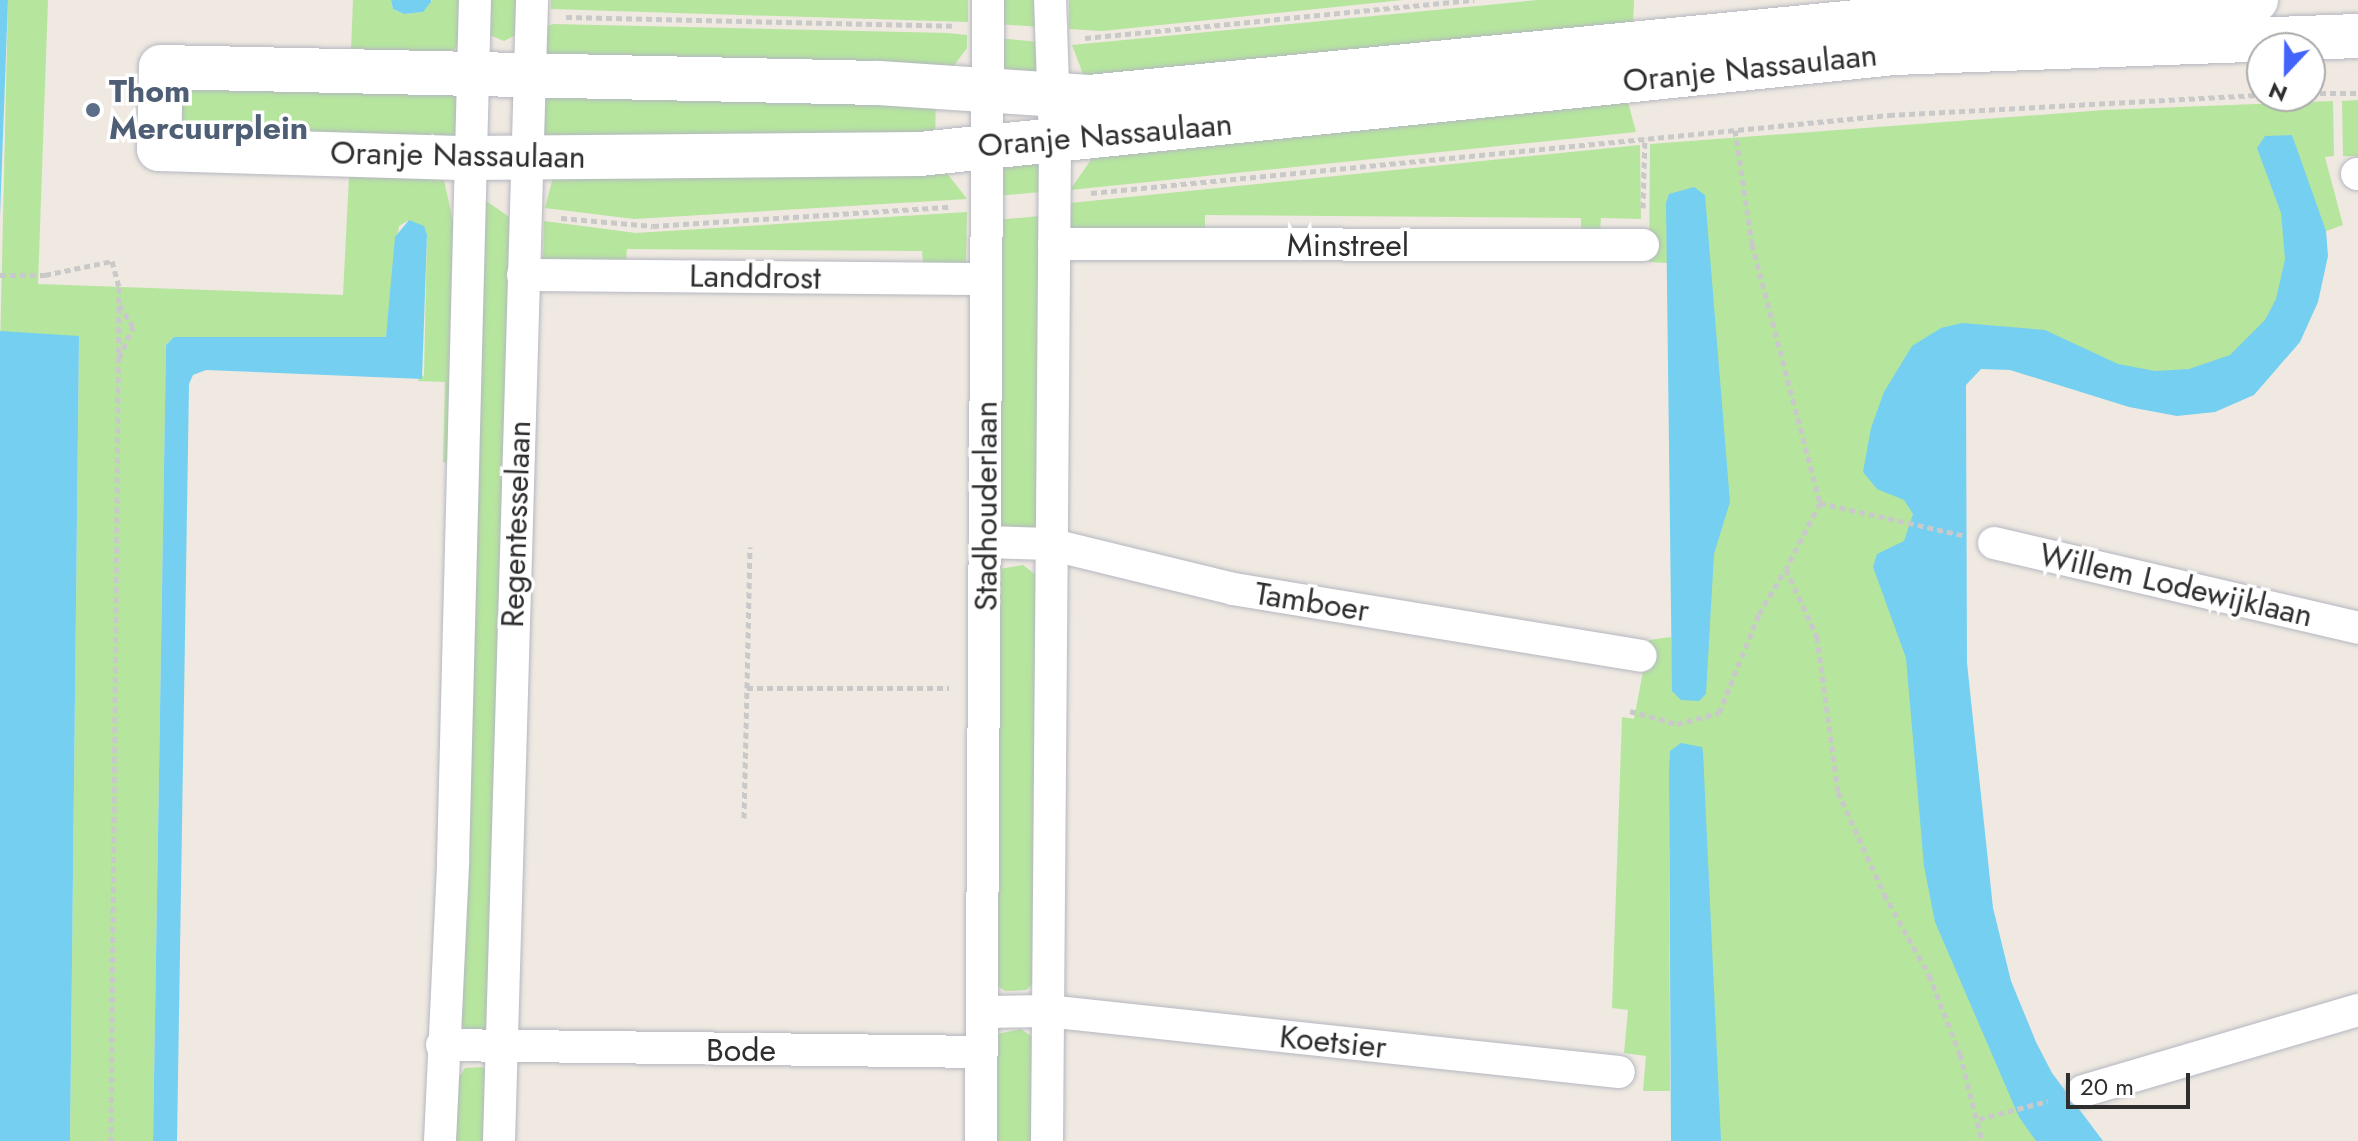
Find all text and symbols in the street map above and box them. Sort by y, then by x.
north arrow [2246,32,2326,112]
street label: Oranje Nassaulaan [1621,36,1879,100]
place label: Thom Mercuurplein [109,73,308,148]
text: N [2264,74,2292,111]
marker: Thom Mercuurplein [84,101,102,119]
street label: Oranje Nassaulaan [976,105,1234,165]
street label: Oranje Nassaulaan [330,134,586,176]
street label: Minstreel [1287,226,1409,264]
street label: Landdrost [689,257,821,297]
street label: Stadhouderlaan [967,401,1005,611]
street label: Regentesselaan [493,420,539,628]
street label: Willem Lodewijklaan [2036,535,2316,635]
street label: Tamboer [1252,574,1372,630]
street label: Koetsier [1278,1017,1388,1067]
street label: Bode [706,1031,776,1069]
scale bar [2070,1057,2194,1107]
text: 20 m [2080,1069,2134,1104]

